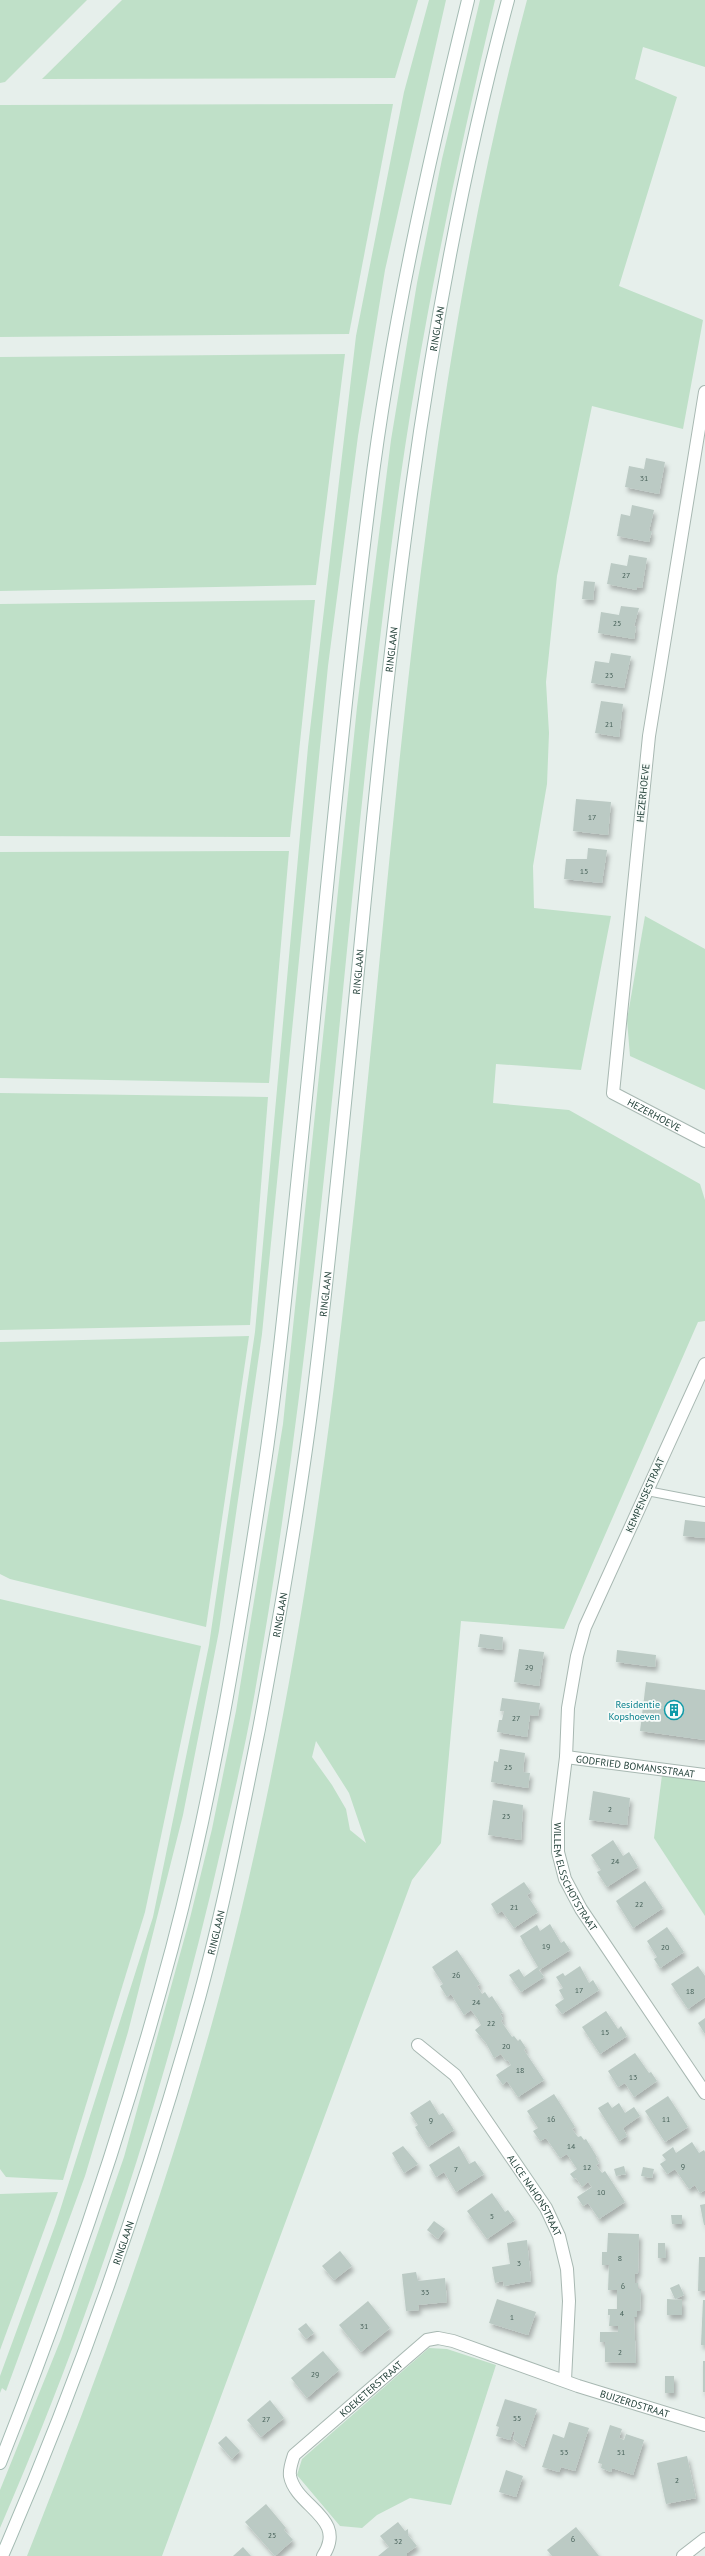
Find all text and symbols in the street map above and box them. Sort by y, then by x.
street label: RINGLAAN [426,305,447,352]
house number: 31 [640,473,648,483]
house number: 27 [622,570,630,580]
house number: 25 [613,618,621,628]
street label: RINGLAAN [382,626,400,673]
house number: 23 [605,670,613,680]
house number: 21 [605,719,613,729]
street label: HEZERHOEVE [633,763,653,823]
house number: 17 [588,812,596,822]
house number: 15 [580,866,588,876]
street label: RINGLAAN [349,948,367,995]
street label: HEZERHOEVE [625,1095,683,1134]
street label: RINGLAAN [316,1271,334,1317]
street label: KEMPENSESTRAAT [623,1455,668,1535]
street label: RINGLAAN [269,1591,290,1638]
house number: 29 [525,1662,533,1672]
place label: Residentie Kopshoeven [608,1698,660,1723]
building icon: Residentie Kopshoeven [663,1699,685,1721]
house number: 27 [512,1713,520,1723]
street label: GODFRIED BOMANSSTRAAT [575,1752,696,1780]
house number: 25 [504,1762,512,1772]
house number: 2 [608,1804,612,1814]
house number: 23 [502,1811,510,1821]
street label: WILLEM ELSSCHOTSTRAAT [551,1822,600,1934]
house number: 24 [611,1856,620,1866]
house number: 22 [635,1899,643,1909]
house number: 21 [510,1902,518,1912]
street label: RINGLAAN [204,1909,227,1956]
house number: 19 [542,1941,550,1951]
house number: 20 [661,1942,670,1952]
house number: 26 [452,1970,460,1980]
house number: 17 [575,1985,583,1995]
house number: 18 [686,1986,694,1996]
house number: 24 [472,1997,481,2007]
house number: 22 [487,2018,495,2028]
house number: 15 [601,2027,609,2037]
house number: 20 [502,2041,511,2051]
house number: 18 [516,2065,524,2075]
house number: 13 [629,2072,637,2082]
house number: 16 [547,2114,555,2124]
house number: 11 [662,2114,670,2124]
house number: 9 [429,2115,433,2125]
house number: 14 [567,2141,576,2151]
street label: ALICE NAHONSTRAAT [505,2152,565,2238]
house number: 9 [681,2161,685,2171]
house number: 12 [583,2162,591,2172]
house number: 7 [454,2164,458,2174]
house number: 10 [597,2187,606,2197]
house number: 5 [490,2211,494,2221]
street label: RINGLAAN [110,2219,136,2266]
house number: 8 [618,2253,622,2263]
house number: 3 [517,2258,521,2268]
house number: 6 [621,2281,625,2291]
house number: 33 [421,2287,429,2297]
house number: 4 [620,2308,625,2318]
house number: 1 [510,2312,514,2322]
house number: 31 [360,2321,368,2331]
house number: 2 [618,2347,622,2357]
street label: KOEKETERSTRAAT [337,2357,405,2419]
house number: 29 [311,2369,319,2379]
street label: BUIZERDSTRAAT [599,2387,671,2420]
house number: 55 [513,2413,521,2423]
house number: 27 [262,2414,270,2424]
house number: 53 [560,2447,568,2457]
house number: 51 [617,2447,625,2457]
house number: 2 [675,2475,679,2485]
house number: 25 [268,2530,276,2540]
house number: 6 [571,2534,575,2544]
house number: 32 [394,2536,402,2546]

